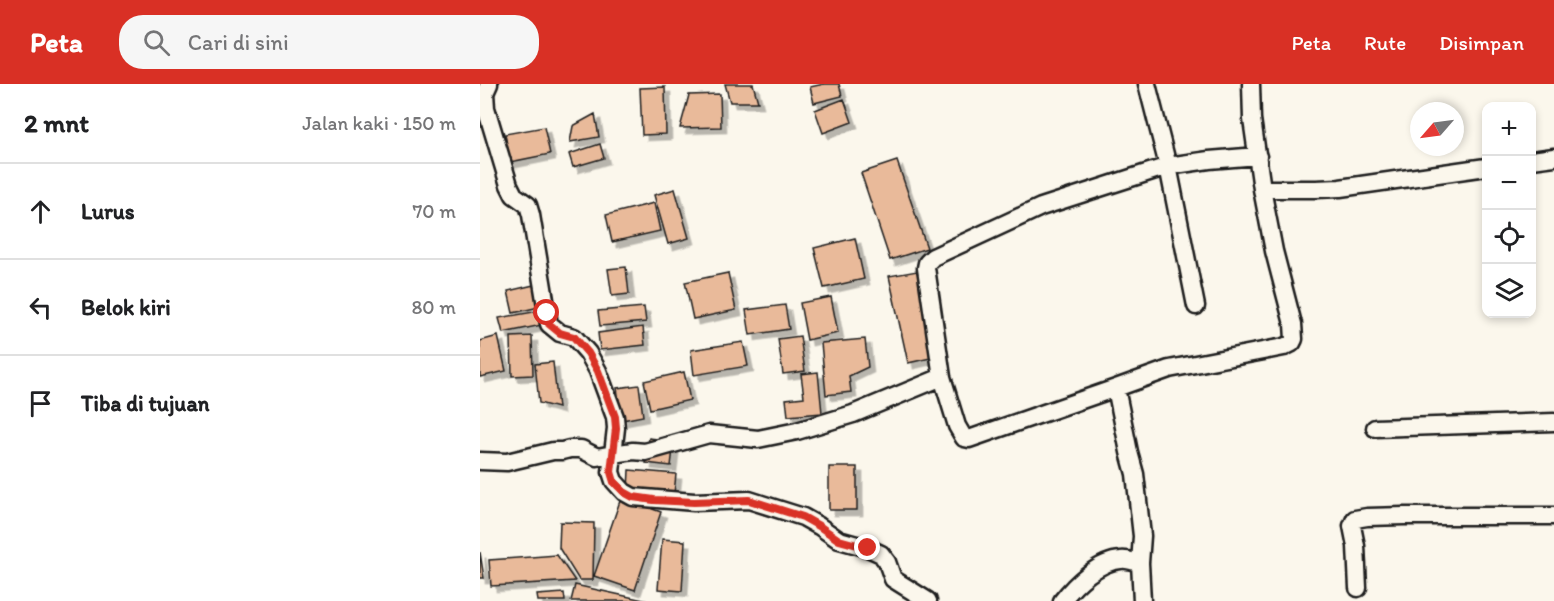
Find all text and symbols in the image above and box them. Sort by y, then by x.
search box [119,15,539,69]
text: Peta [30,25,83,59]
icon: search [140,26,173,59]
text: Cari di sini [188,29,289,56]
text: Peta [1291,30,1331,55]
text: Rute [1364,30,1406,55]
text: Disimpan [1439,30,1524,55]
north arrow [1410,102,1464,156]
map controls [1482,102,1536,318]
button: + [1482,102,1536,156]
text: 2 mnt [24,107,89,139]
text: Jalan kaki · 150 m [302,111,456,135]
button: − [1482,156,1536,210]
icon: ahead [24,195,57,228]
text: Lurus [81,198,135,225]
text: 70 m [412,199,456,223]
button: locate [1482,210,1536,264]
button: layers [1482,264,1536,318]
icon: left [24,291,57,324]
text: Belok kiri [81,294,171,321]
text: 80 m [411,295,456,319]
route start [533,299,559,325]
icon: arrive [24,387,57,420]
text: Tiba di tujuan [81,390,210,417]
route end [854,534,880,560]

